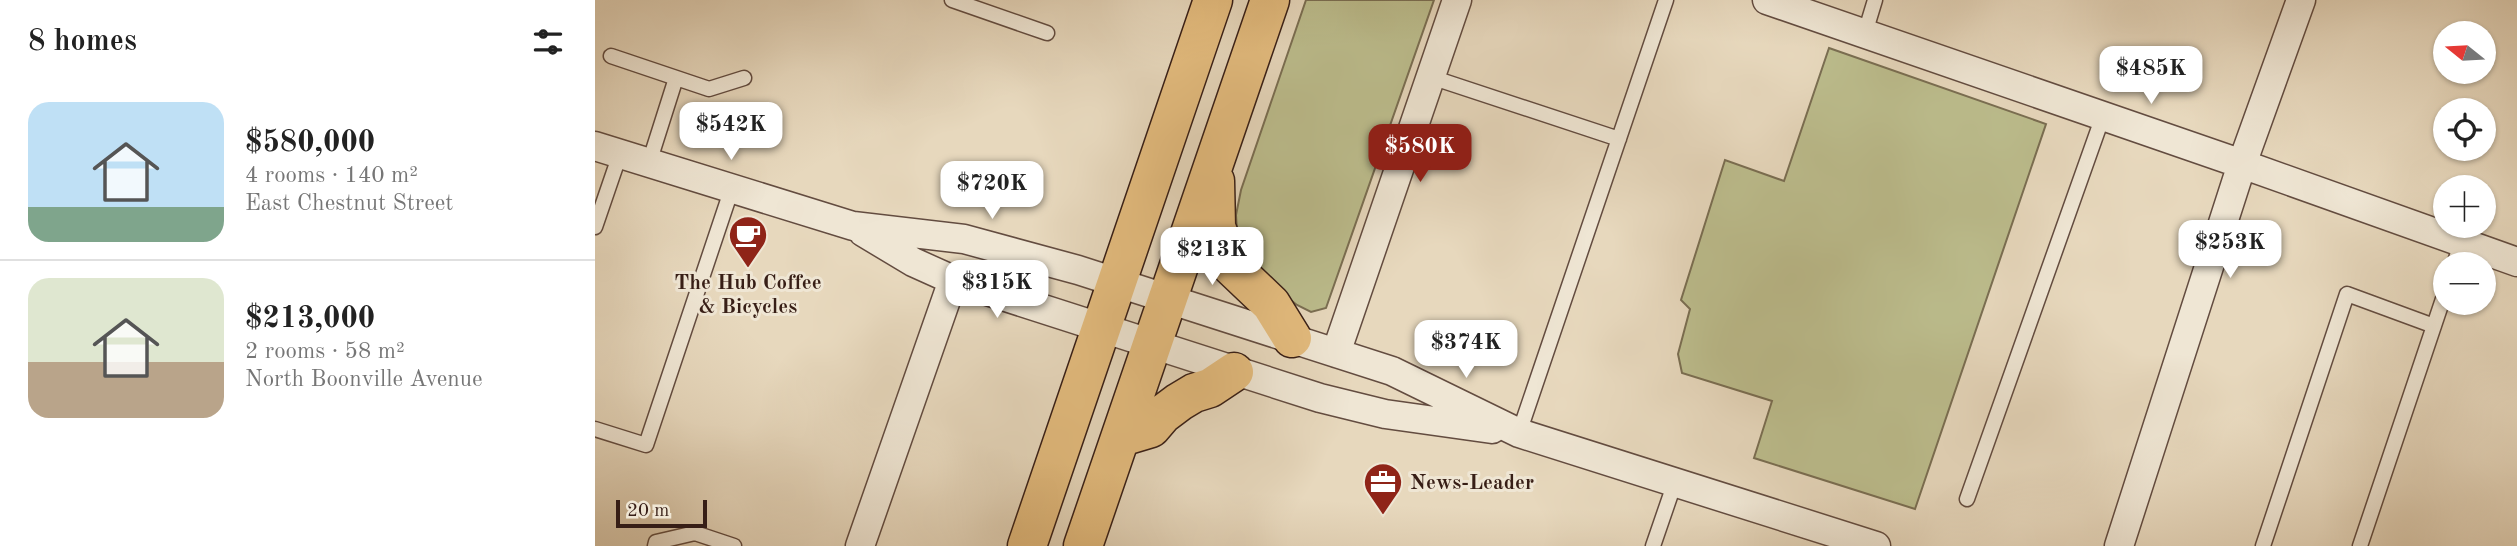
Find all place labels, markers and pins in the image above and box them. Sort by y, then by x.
pin: $485K [2102,46,2200,106]
pin: $542K [682,102,780,162]
pin: $580K [1371,124,1469,184]
pin: $720K [943,162,1041,221]
cafe icon: The Hub Coffee & Bicycles [727,214,769,269]
pin: $253K [2181,220,2279,280]
pin: $213K [1163,228,1261,287]
pin: $315K [948,260,1046,320]
place label: The Hub Coffee & Bicycles [674,273,822,318]
pin: $374K [1417,320,1515,380]
office icon: News-Leader [1362,461,1404,516]
place label: News-Leader [1410,473,1534,494]

